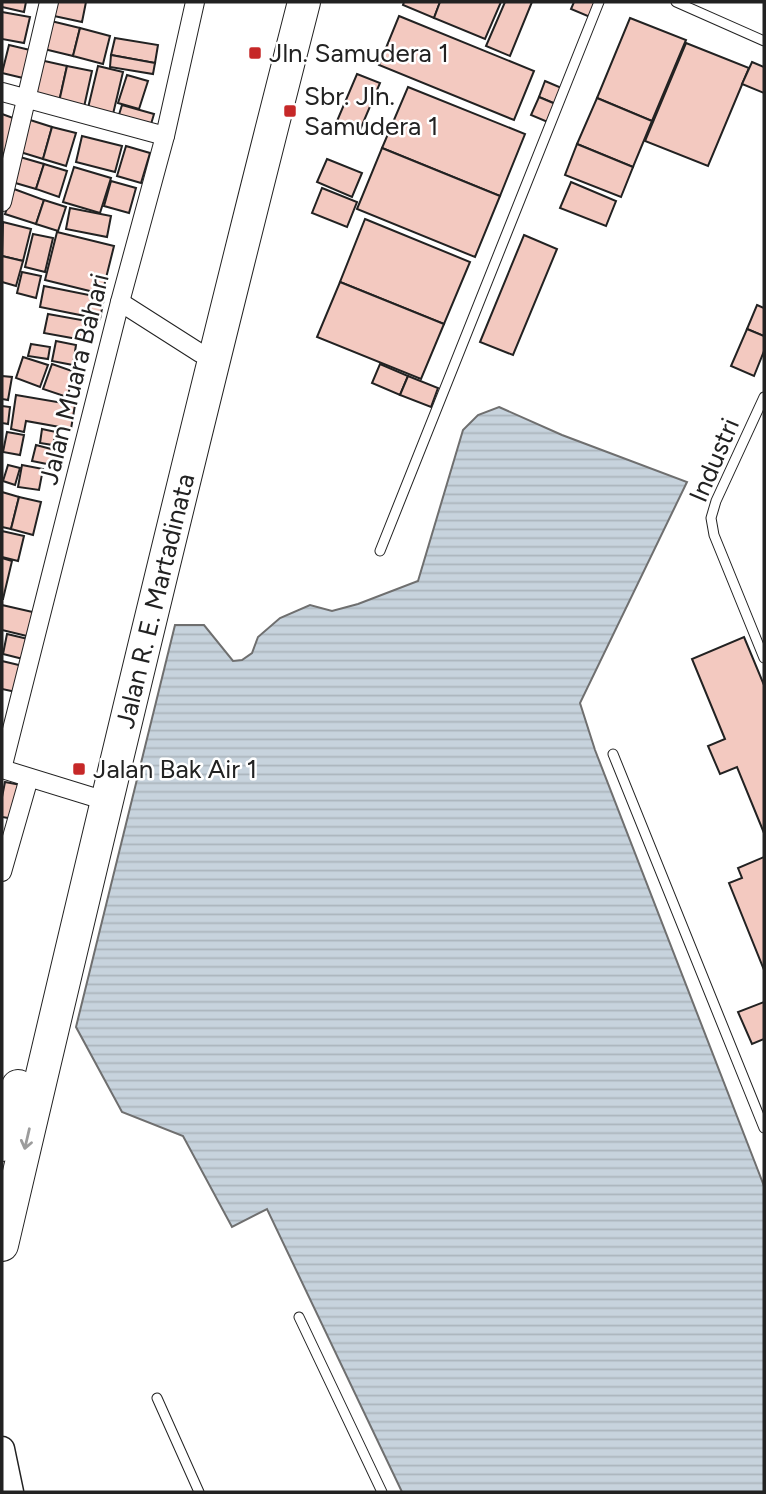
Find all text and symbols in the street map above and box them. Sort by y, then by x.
place label: Jln. Samudera 1 [269,37,449,69]
marker: Jln. Samudera 1 [247,45,263,61]
place label: Sbr. Jln. Samudera 1 [304,80,439,142]
marker: Sbr. Jln. Samudera 1 [282,103,298,119]
street label: Jalan Muara Bahari [32,270,116,488]
street label: Industri [682,413,746,507]
street label: Jalan R. E. Martadinata [109,470,201,732]
place label: Jalan Bak Air 1 [93,753,257,785]
marker: Jalan Bak Air 1 [71,761,87,777]
one-way arrow [19,1127,33,1150]

